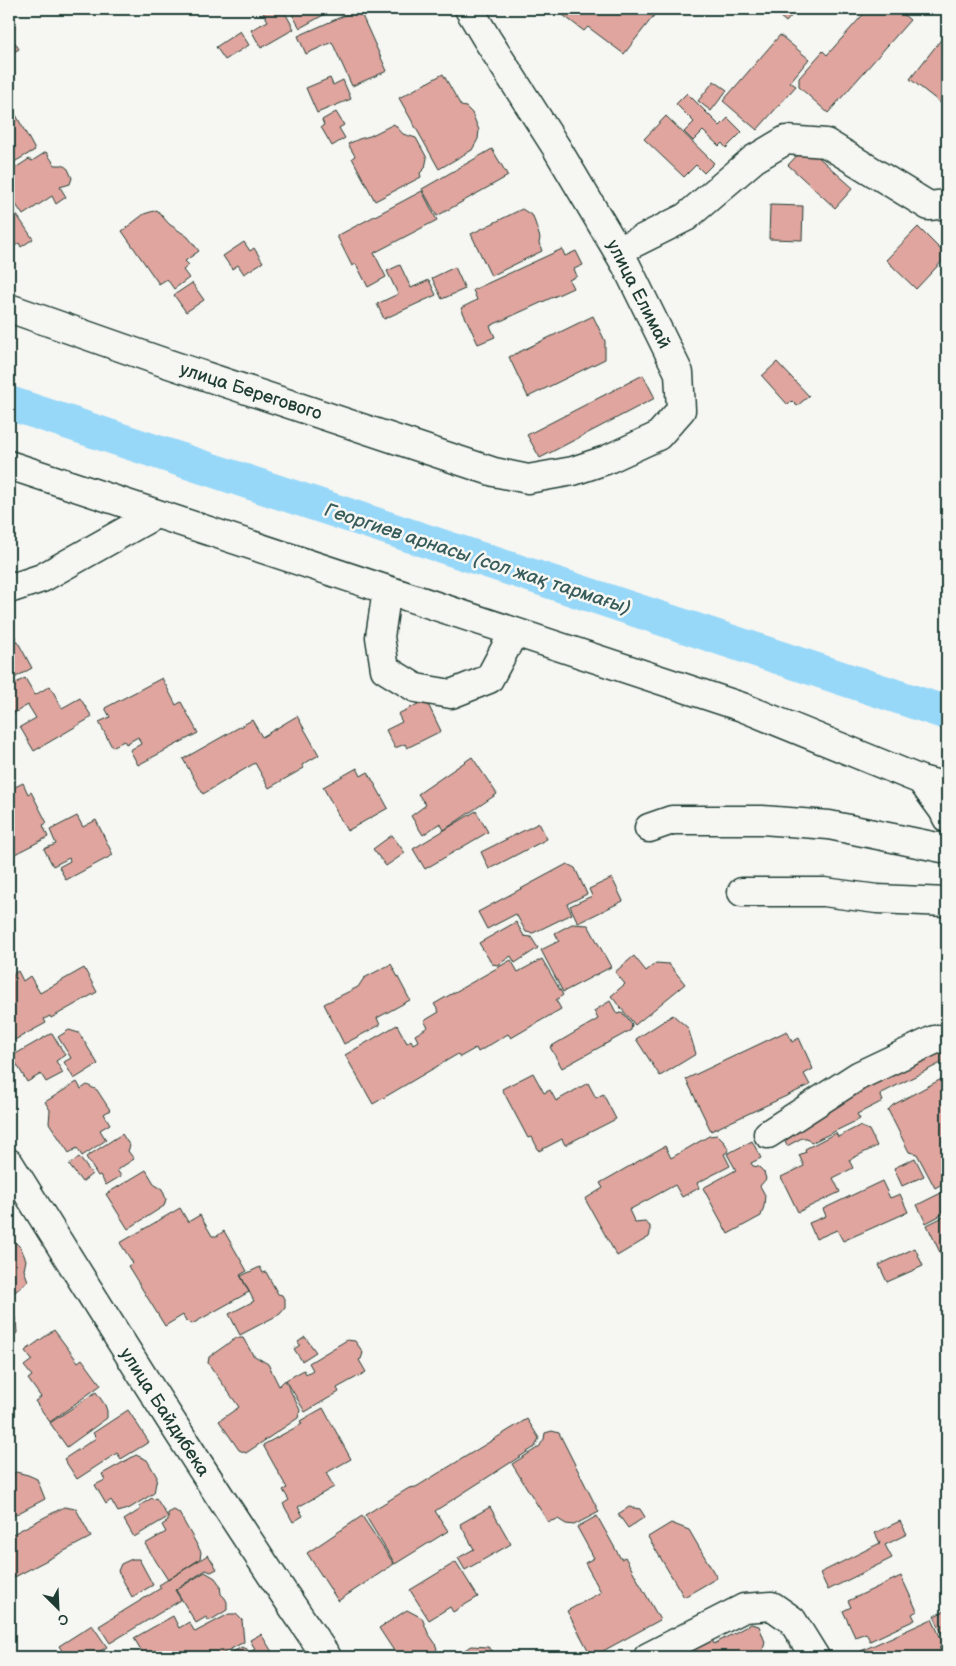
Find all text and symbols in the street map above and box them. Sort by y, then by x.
street label: улица Елимай [602,236,675,352]
street label: улица Берегового [177,359,325,424]
water label: Георгиев арнасы (сол жақ тармағы) [321,499,634,620]
street label: улица Байдибека [115,1344,214,1481]
north arrow [32,1584,82,1634]
text: С [55,1610,71,1629]

